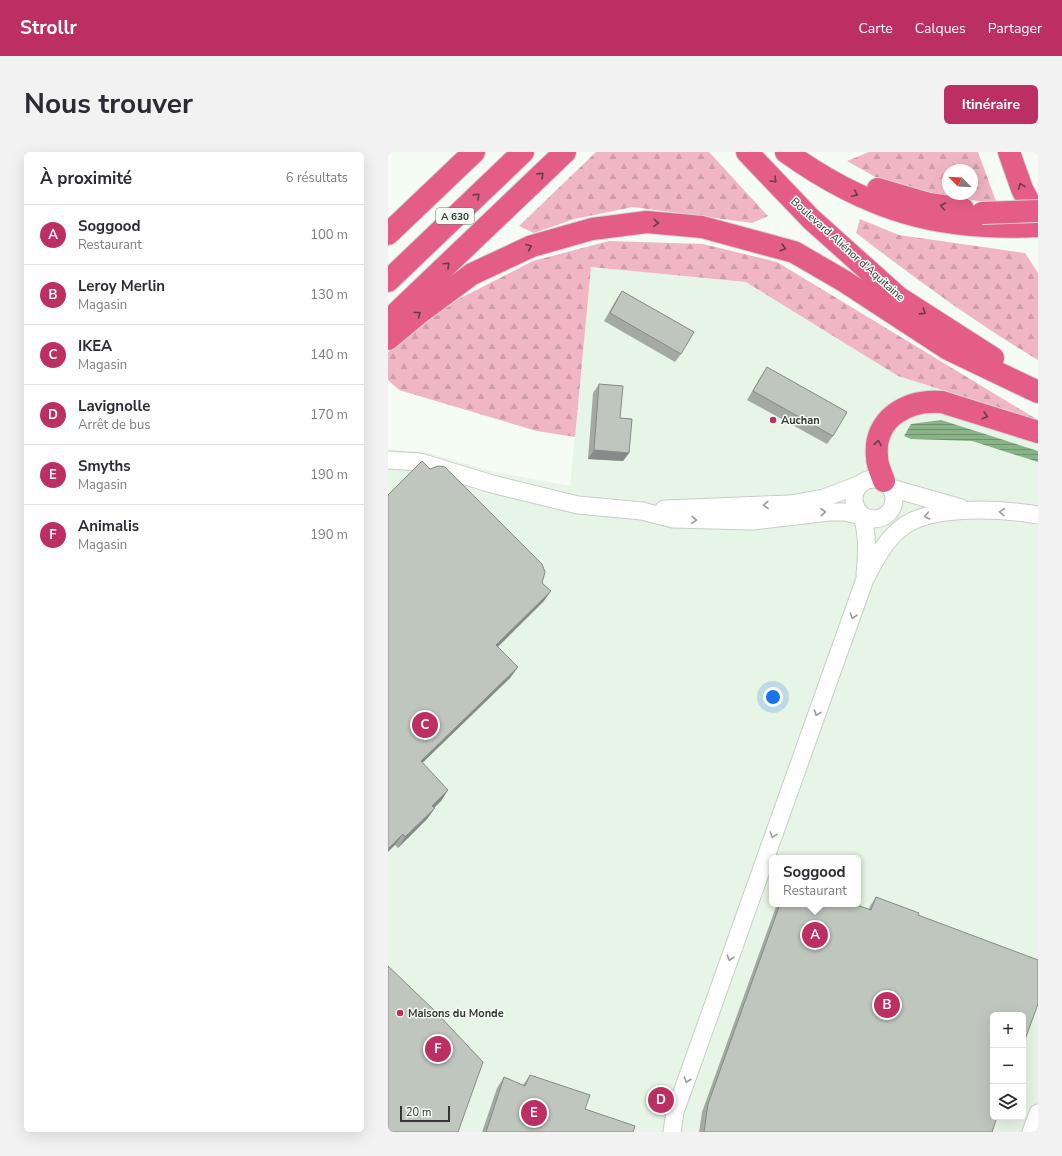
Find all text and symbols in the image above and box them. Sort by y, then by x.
text: Strollr [20,15,77,41]
text: Carte [859,19,893,38]
text: Calques [915,19,966,38]
text: Partager [988,19,1042,38]
text: Nous trouver [24,85,193,123]
button: Itinéraire [944,85,1038,124]
north arrow [942,164,978,200]
text: À proximité [40,167,132,190]
text: 6 résultats [286,169,348,187]
one-way arrow [536,173,544,180]
one-way arrow [769,175,776,183]
one-way arrow [1018,183,1026,190]
one-way arrow [850,189,858,197]
one-way arrow [472,193,480,200]
street label: Boulevard Aliénor d'Aquitaine [788,194,908,305]
one-way arrow [940,202,947,211]
road number: A 630 [436,208,474,224]
text: Soggood [78,216,141,236]
one-way arrow [653,219,659,228]
text: A [48,226,58,244]
text: 100 m [310,226,348,244]
text: Restaurant [78,236,142,254]
one-way arrow [779,243,786,252]
one-way arrow [526,244,533,252]
one-way arrow [442,262,450,270]
text: Leroy Merlin [78,276,165,296]
text: B [49,286,57,304]
text: 130 m [310,286,348,304]
text: Magasin [78,296,127,314]
one-way arrow [919,308,926,315]
one-way arrow [413,311,420,318]
text: IKEA [78,336,112,356]
text: C [49,346,57,364]
text: 140 m [310,346,348,364]
text: Magasin [78,356,127,374]
text: Lavignolle [78,396,150,416]
text: D [48,406,58,424]
text: 170 m [310,406,348,424]
one-way arrow [982,411,989,420]
place label: Auchan [781,413,820,428]
marker: Auchan [768,415,778,425]
text: Arrêt de bus [78,416,150,434]
one-way arrow [874,440,882,446]
text: Smyths [78,456,131,476]
text: E [49,466,57,484]
text: 190 m [310,466,348,484]
text: Magasin [78,476,127,494]
one-way arrow [763,501,769,509]
one-way arrow [999,507,1005,516]
one-way arrow [820,508,826,516]
one-way arrow [923,512,930,520]
text: Animalis [78,516,139,536]
one-way arrow [691,516,697,525]
text: F [49,526,57,544]
text: 190 m [310,526,348,544]
text: Magasin [78,536,127,554]
one-way arrow [849,612,857,619]
your location [763,687,783,707]
one-way arrow [814,709,822,716]
pin: C [412,710,438,740]
one-way arrow [770,832,778,839]
popup [769,855,861,907]
text: Soggood [783,862,846,882]
text: Restaurant [783,882,847,900]
pin: A [802,920,828,950]
one-way arrow [726,954,734,961]
pin: B [874,990,900,1020]
place label: Maisons du Monde [408,1006,504,1021]
marker: Maisons du Monde [395,1008,405,1018]
map controls [990,1012,1026,1120]
button: + [990,1012,1026,1048]
pin: F [425,1034,451,1064]
button: − [990,1048,1026,1084]
one-way arrow [683,1077,691,1084]
button: layers [990,1084,1026,1120]
pin: D [648,1085,674,1115]
pin: E [521,1098,547,1128]
scale bar [400,1104,450,1123]
text: 20 m [406,1105,431,1120]

